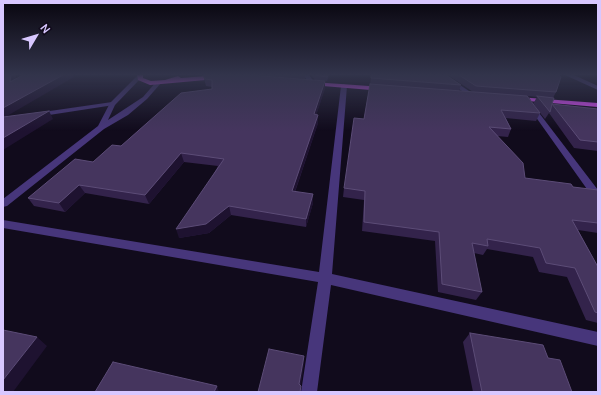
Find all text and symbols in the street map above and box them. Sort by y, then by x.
north arrow [16,16,56,56]
text: N [38,21,54,36]

